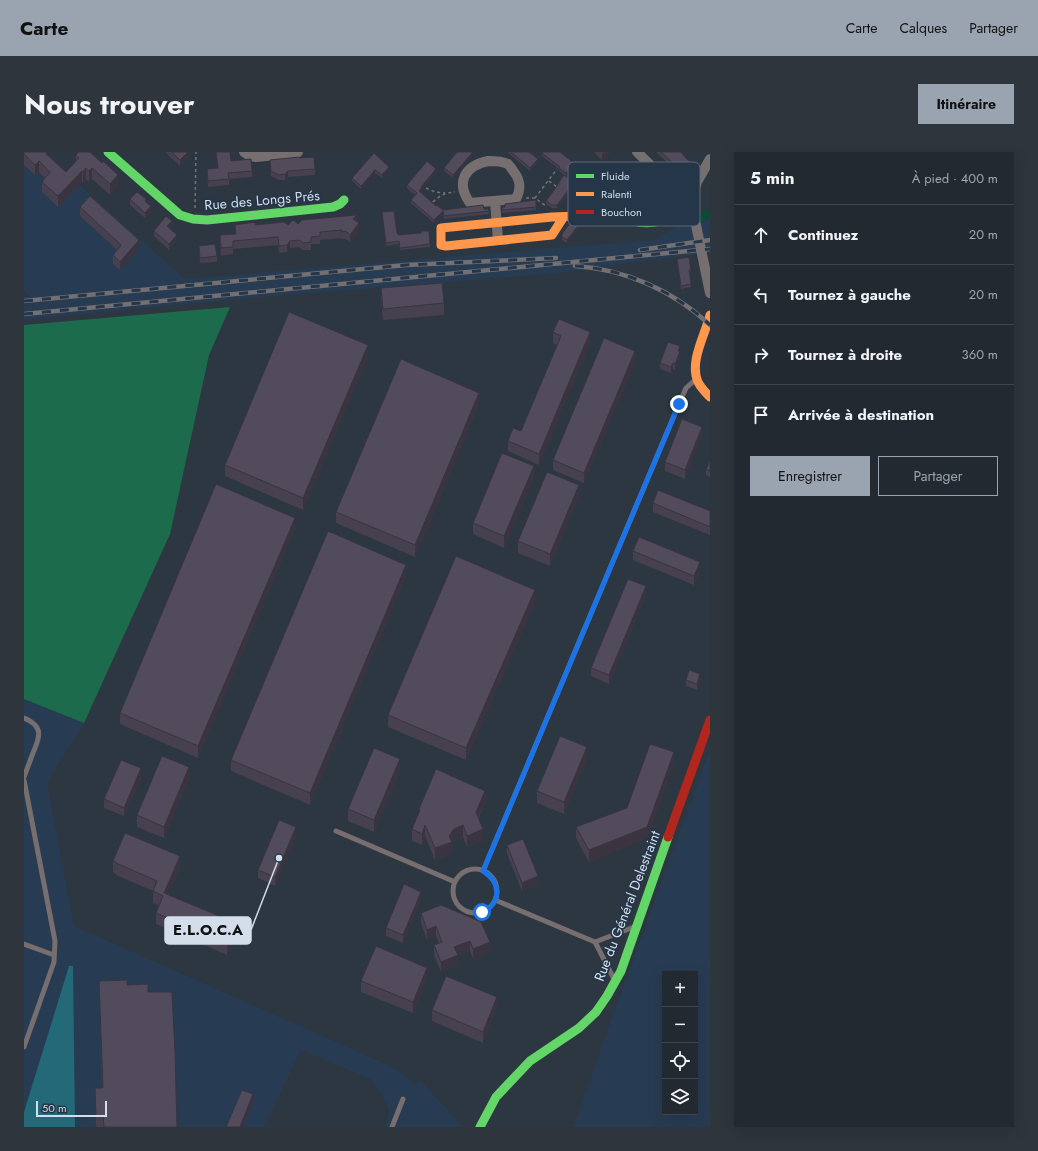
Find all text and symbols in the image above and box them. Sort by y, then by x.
text: Carte [20,15,68,42]
text: Carte [846,18,877,38]
text: Calques [899,18,947,38]
text: Partager [969,18,1018,38]
text: Nous trouver [24,84,195,125]
button: Itinéraire [918,84,1014,124]
legend [568,162,700,226]
text: 5 min [750,166,794,190]
text: Fluide [601,168,630,184]
text: À pied · 400 m [912,169,998,188]
street label: Rue des Longs Prés [204,185,321,215]
text: Ralenti [601,186,632,202]
text: Bouchon [601,204,642,220]
icon: ahead [750,224,772,246]
text: Continuez [788,224,858,246]
text: 20 m [969,225,998,244]
icon: left [750,284,772,306]
text: Tournez à gauche [788,284,911,306]
text: 20 m [969,285,998,304]
icon: right [750,344,772,366]
text: Tournez à droite [788,344,902,366]
text: 360 m [962,345,998,364]
route end [670,395,688,413]
icon: arrive [750,404,772,426]
text: Arrivée à destination [788,404,934,426]
button: Enregistrer [750,456,870,496]
button: Partager [878,456,998,496]
street label: Rue du Général Delestraint [589,827,665,984]
route start [473,903,491,921]
callout: E.L.O.C.A [165,917,251,944]
text: E.L.O.C.A [173,919,244,941]
map controls [662,971,698,1115]
button: + [662,971,698,1007]
button: − [662,1007,698,1043]
button: locate [662,1043,698,1079]
button: layers [662,1079,698,1115]
scale bar [36,1099,107,1118]
text: 50 m [42,1100,67,1116]

